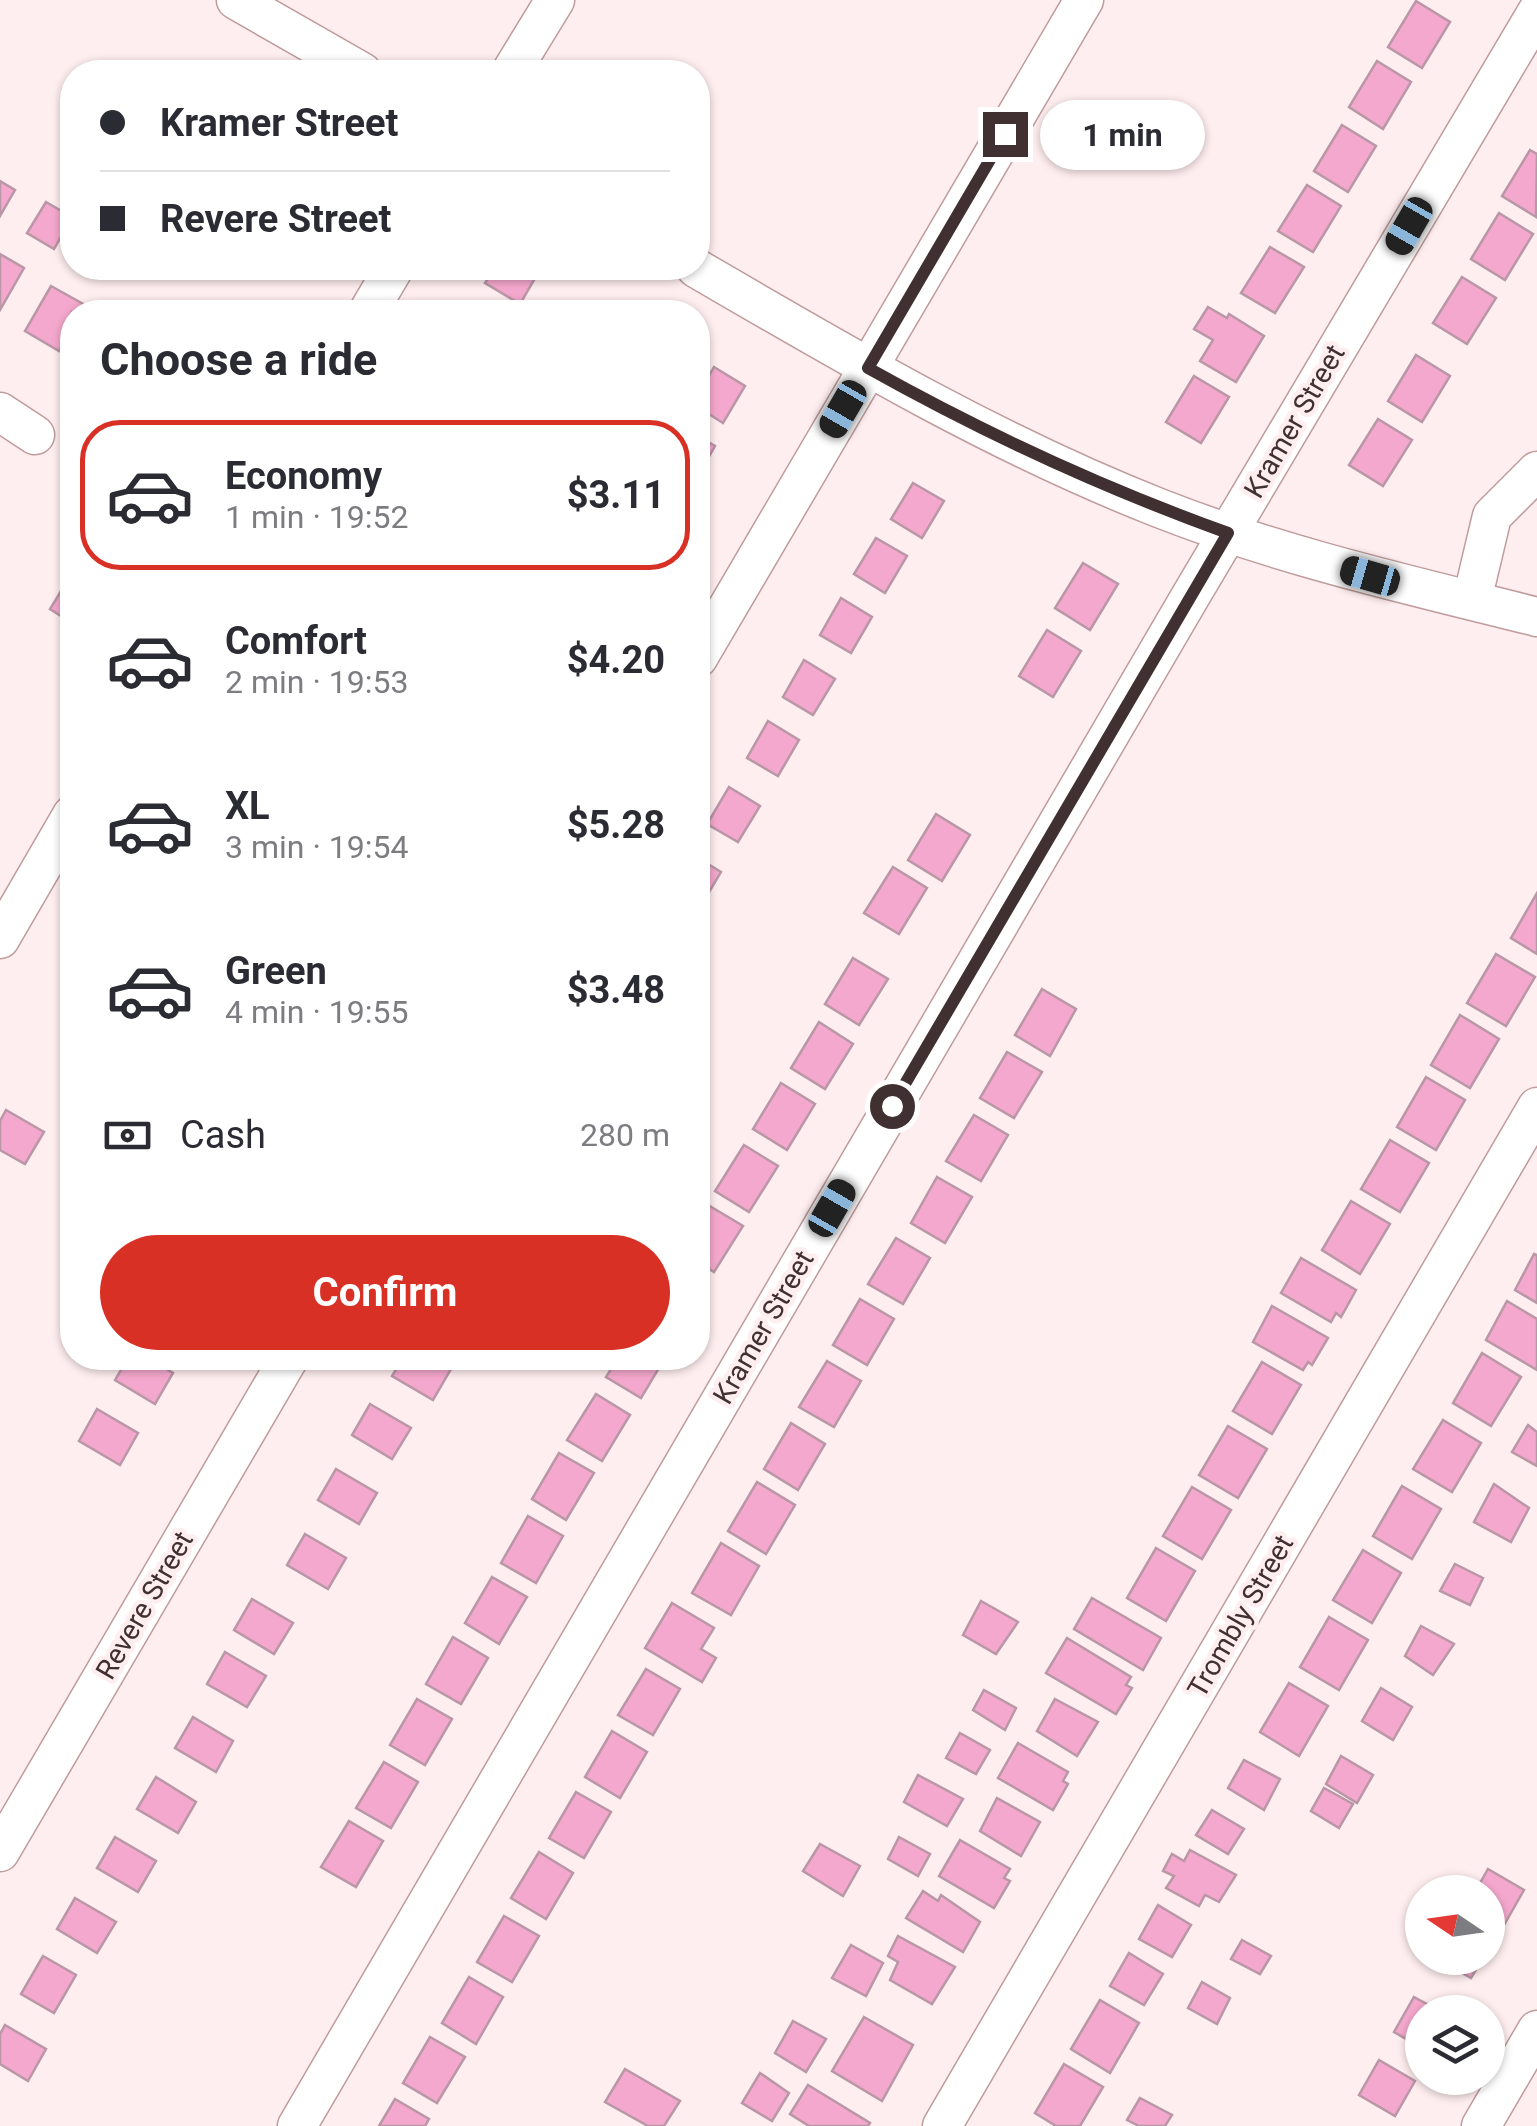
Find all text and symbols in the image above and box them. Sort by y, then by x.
callout: 1 min [1040,99,1205,169]
text: Kramer Street [160,101,398,145]
route end [983,112,1028,157]
text: 1 min [1082,116,1163,154]
car [1381,193,1437,259]
text: Revere Street [160,197,391,241]
text: Choose a ride [100,333,377,386]
street label: Kramer Street [1237,339,1352,504]
car [815,376,871,442]
icon: car [105,450,195,540]
text: Economy [225,454,382,498]
text: $3.11 [567,473,665,517]
text: 1 min · 19:52 [225,498,408,536]
car [1337,553,1403,599]
icon: car [105,615,195,705]
text: Comfort [225,619,367,663]
text: $4.20 [567,638,665,682]
text: 2 min · 19:53 [225,663,408,701]
icon: car [105,780,195,870]
text: XL [225,784,270,828]
text: $5.28 [567,803,665,847]
text: 3 min · 19:54 [225,828,408,866]
icon: car [105,945,195,1035]
text: Green [225,949,327,993]
text: $3.48 [567,968,665,1012]
text: 4 min · 19:55 [225,993,408,1031]
route start [870,1084,915,1129]
icon: cash [100,1108,155,1163]
text: Cash [180,1113,266,1157]
text: 280 m [580,1116,670,1154]
car [804,1175,860,1241]
button: Confirm [100,1235,670,1350]
street label: Kramer Street [706,1245,821,1410]
street label: Revere Street [89,1526,200,1685]
street label: Trombly Street [1181,1529,1300,1703]
north arrow [1405,1875,1505,1975]
map controls [1405,1875,1505,2095]
button: layers [1405,1995,1505,2095]

